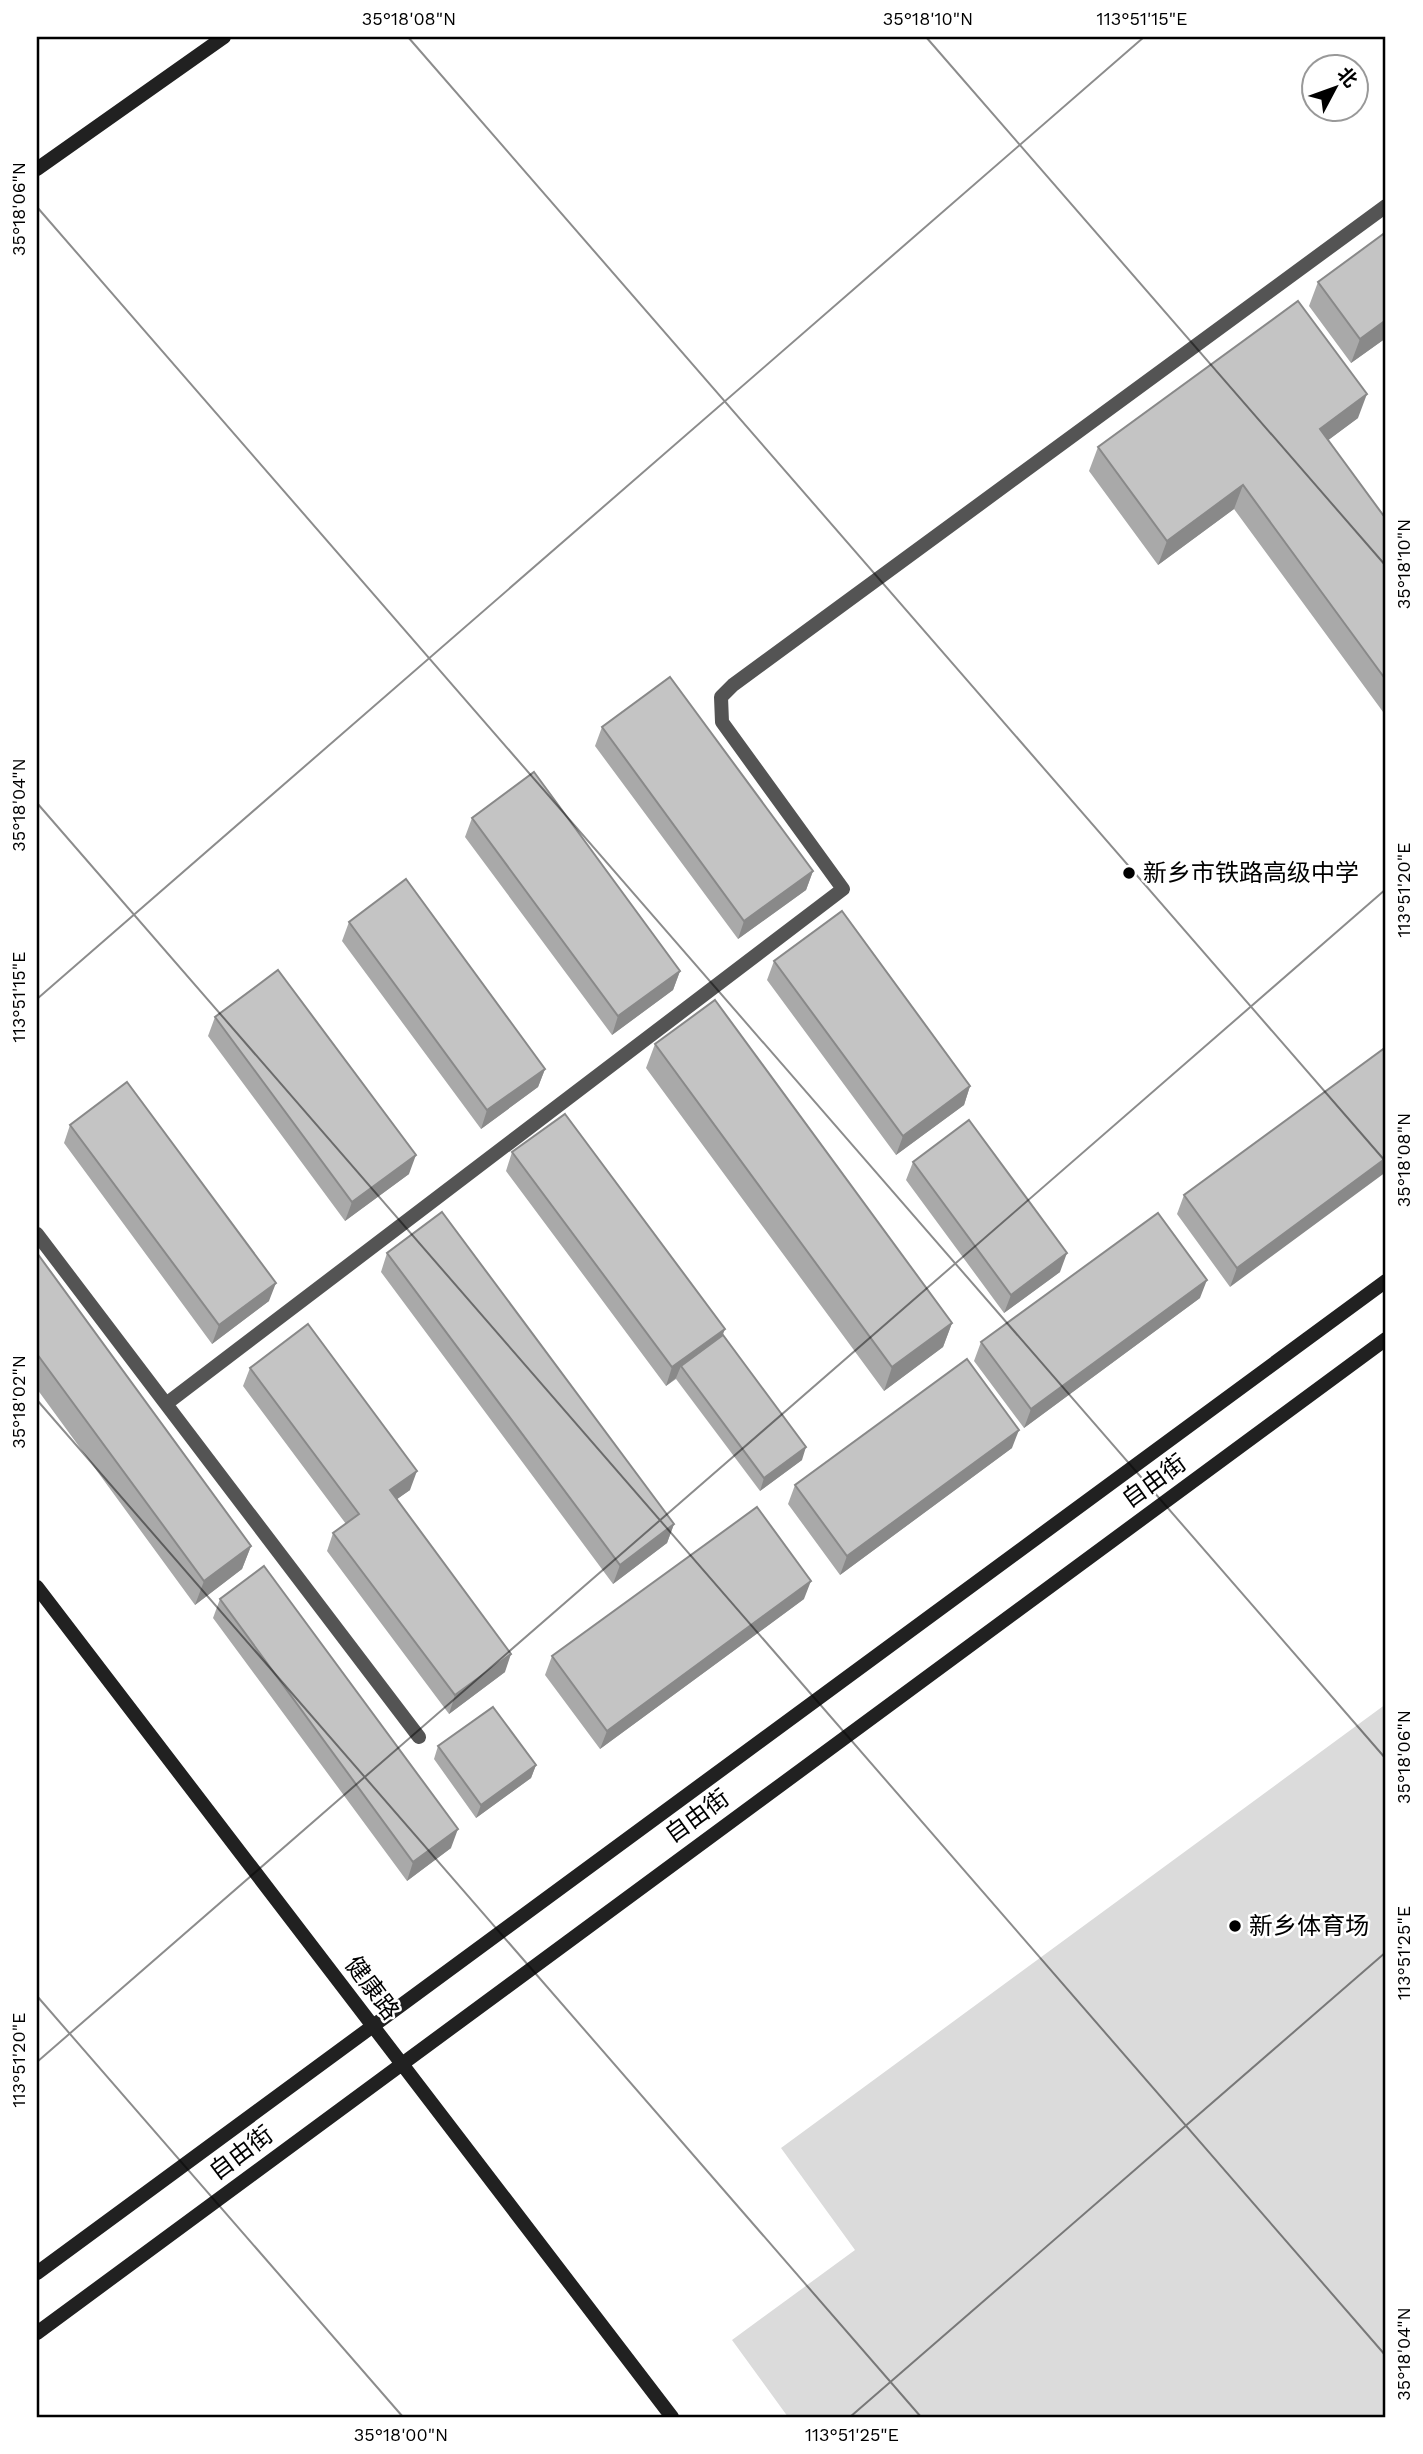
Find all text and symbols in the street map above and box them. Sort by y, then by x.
text: 35°18'08"N [362,8,456,29]
text: 35°18'10"N [883,8,973,29]
text: 113°51'15"E [1097,8,1187,29]
north arrow [1300,52,1370,122]
text: 北 [1333,62,1362,92]
text: 35°18'06"N [8,162,29,256]
text: 35°18'10"N [1393,519,1414,609]
text: 35°18'04"N [8,758,29,852]
text: 113°51'20"E [1393,843,1414,937]
place label: 新乡市铁路高级中学 [1143,859,1359,887]
marker: 新乡市铁路高级中学 [1121,865,1137,881]
text: 113°51'15"E [8,952,29,1042]
text: 35°18'08"N [1393,1113,1414,1207]
text: 35°18'02"N [8,1355,29,1449]
street label: 自由街 [1117,1449,1191,1513]
text: 35°18'06"N [1393,1710,1414,1804]
street label: 自由街 [660,1784,734,1848]
text: 113°51'25"E [1393,1906,1414,2000]
place label: 新乡体育场 [1249,1912,1369,1940]
marker: 新乡体育场 [1227,1918,1243,1934]
street label: 健康路 [339,1951,405,2025]
text: 113°51'20"E [8,2013,29,2107]
street label: 自由街 [204,2120,278,2186]
text: 35°18'04"N [1393,2307,1414,2401]
text: 35°18'00"N [354,2424,448,2445]
text: 113°51'25"E [805,2424,899,2445]

